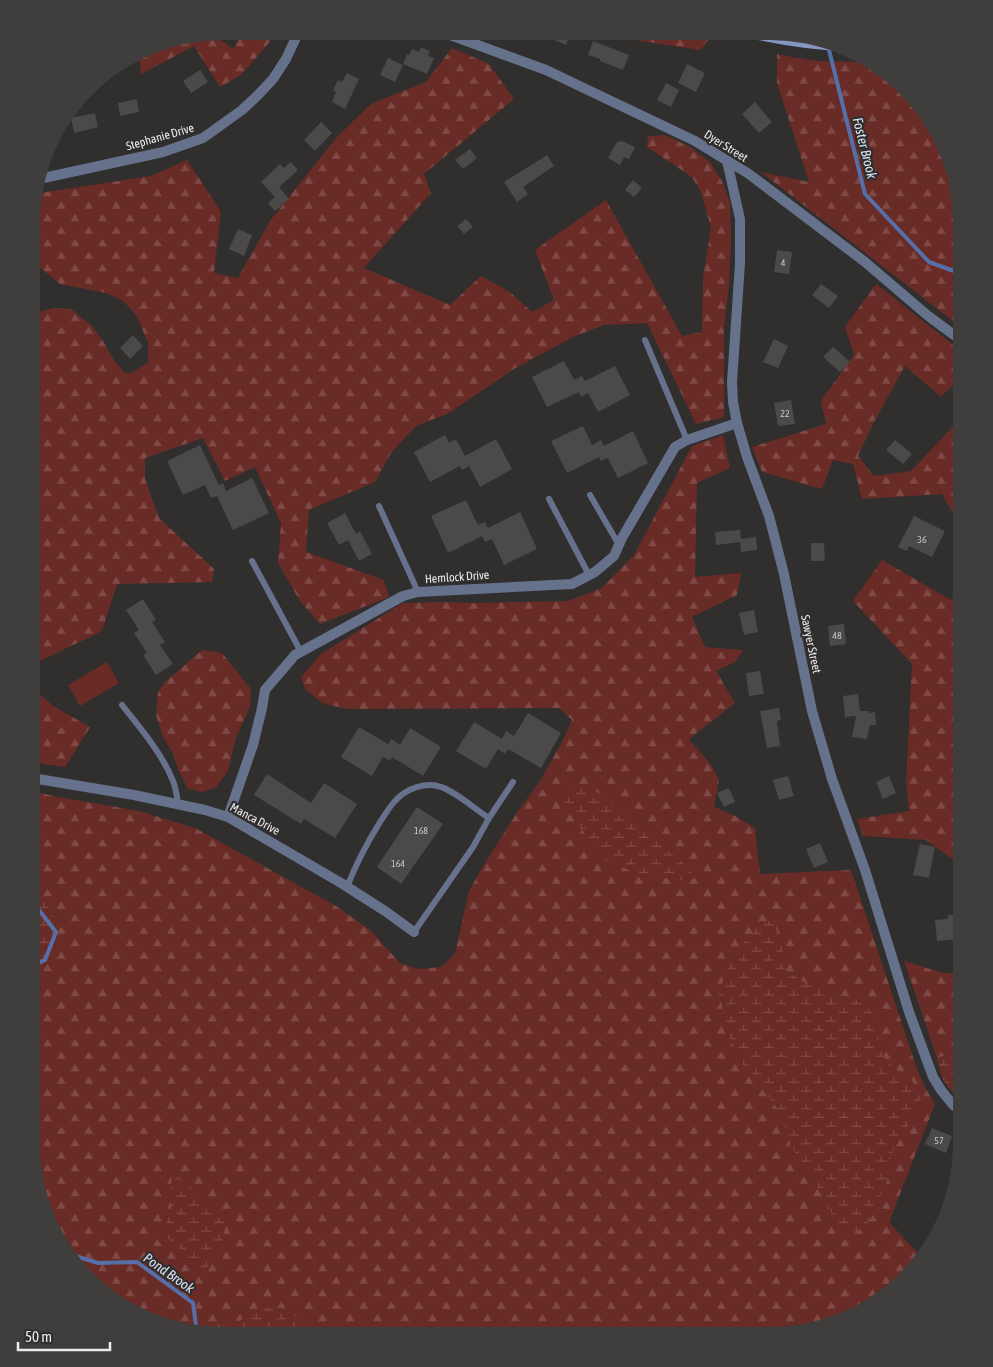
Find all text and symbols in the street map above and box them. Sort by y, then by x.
water label: Foster Brook [850,116,881,181]
street label: Stephanie Drive [124,121,196,153]
street label: Dyer Street [702,127,751,165]
house number: 4 [781,257,786,268]
house number: 22 [780,408,790,419]
house number: 36 [917,534,927,545]
street label: Hemlock Drive [424,568,490,586]
street label: Sawyer Street [798,613,824,675]
house number: 48 [832,630,842,641]
street label: Manca Drive [228,800,282,838]
house number: 168 [414,825,428,836]
house number: 164 [391,858,405,869]
house number: 57 [934,1135,944,1146]
water label: Pond Brook [141,1250,198,1297]
scale bar [18,1320,110,1352]
text: 50 m [25,1328,52,1345]

